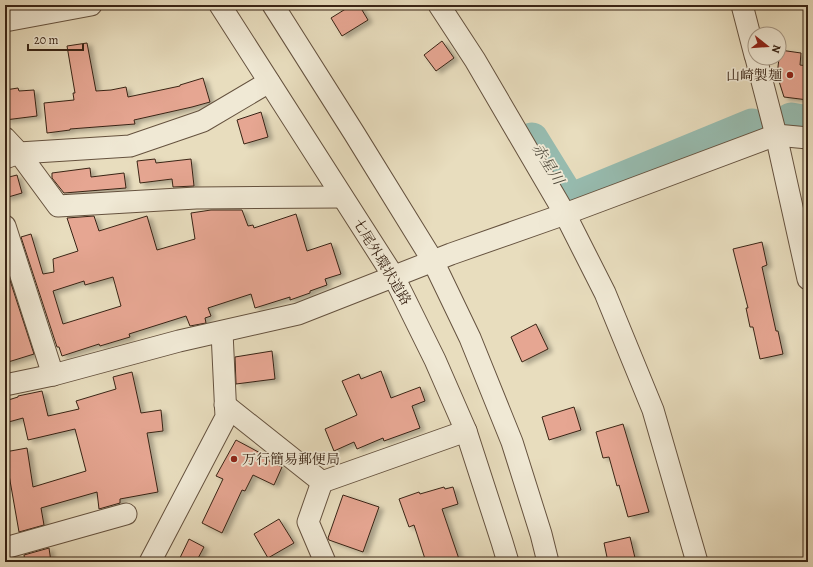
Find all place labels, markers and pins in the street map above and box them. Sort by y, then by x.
place label: 山崎製麺 [726,66,782,85]
marker: 山崎製麺 [785,70,795,80]
place label: 万行簡易郵便局 [242,450,340,469]
marker: 万行簡易郵便局 [229,454,239,464]

